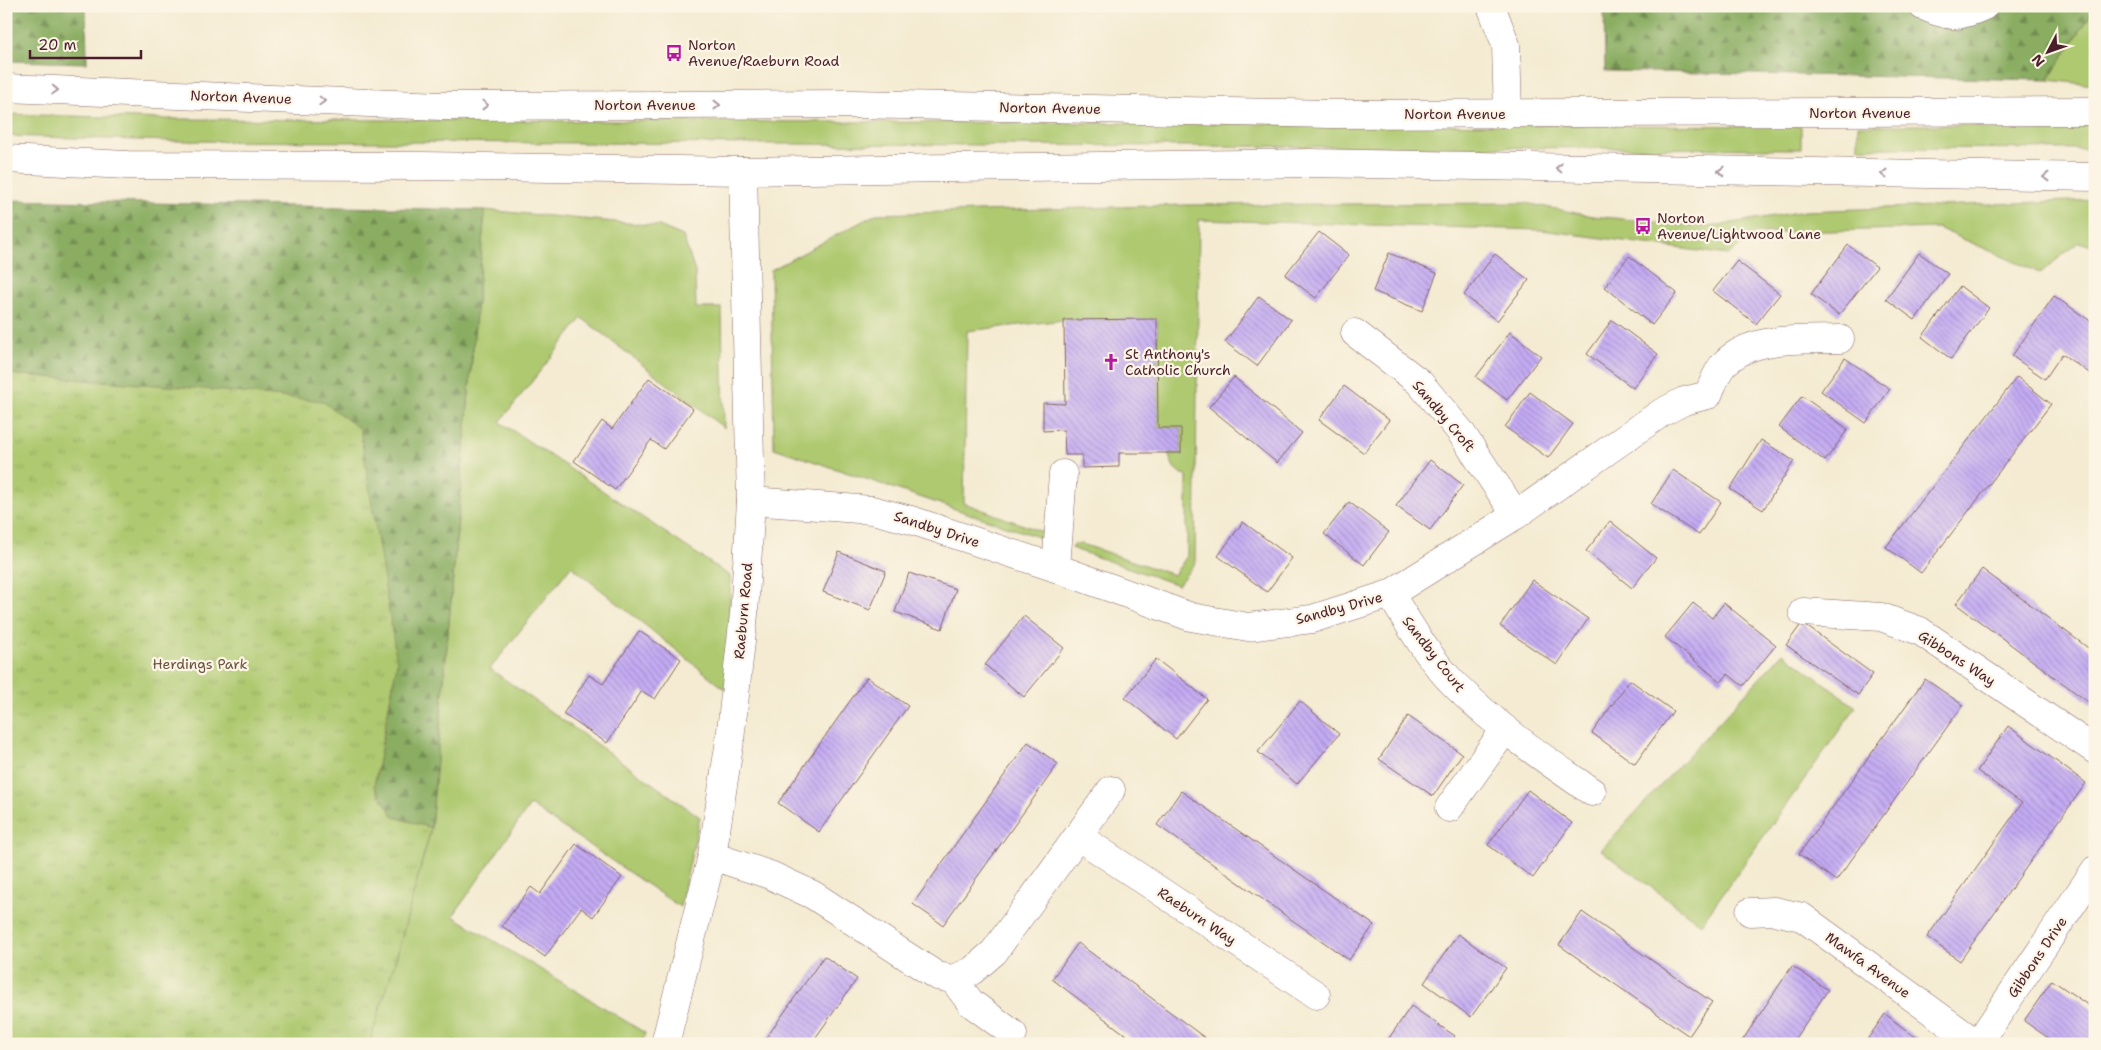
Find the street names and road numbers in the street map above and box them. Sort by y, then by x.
street label: Norton Avenue [190,86,292,108]
street label: Norton Avenue [594,96,696,114]
street label: Norton Avenue [999,98,1101,118]
street label: Norton Avenue [1809,104,1911,122]
street label: Norton Avenue [1404,105,1506,123]
street label: Sandby Croft [1409,376,1479,456]
street label: Sandby Drive [892,507,982,551]
street label: Raeburn Road [730,562,756,660]
street label: Sandby Drive [1294,588,1384,628]
street label: Sandby Court [1399,612,1469,696]
street label: Gibbons Way [1915,626,1999,690]
street label: Raeburn Way [1154,883,1240,949]
street label: Gibbons Drive [2003,913,2071,1001]
street label: Mawfa Avenue [1822,928,1914,1002]

